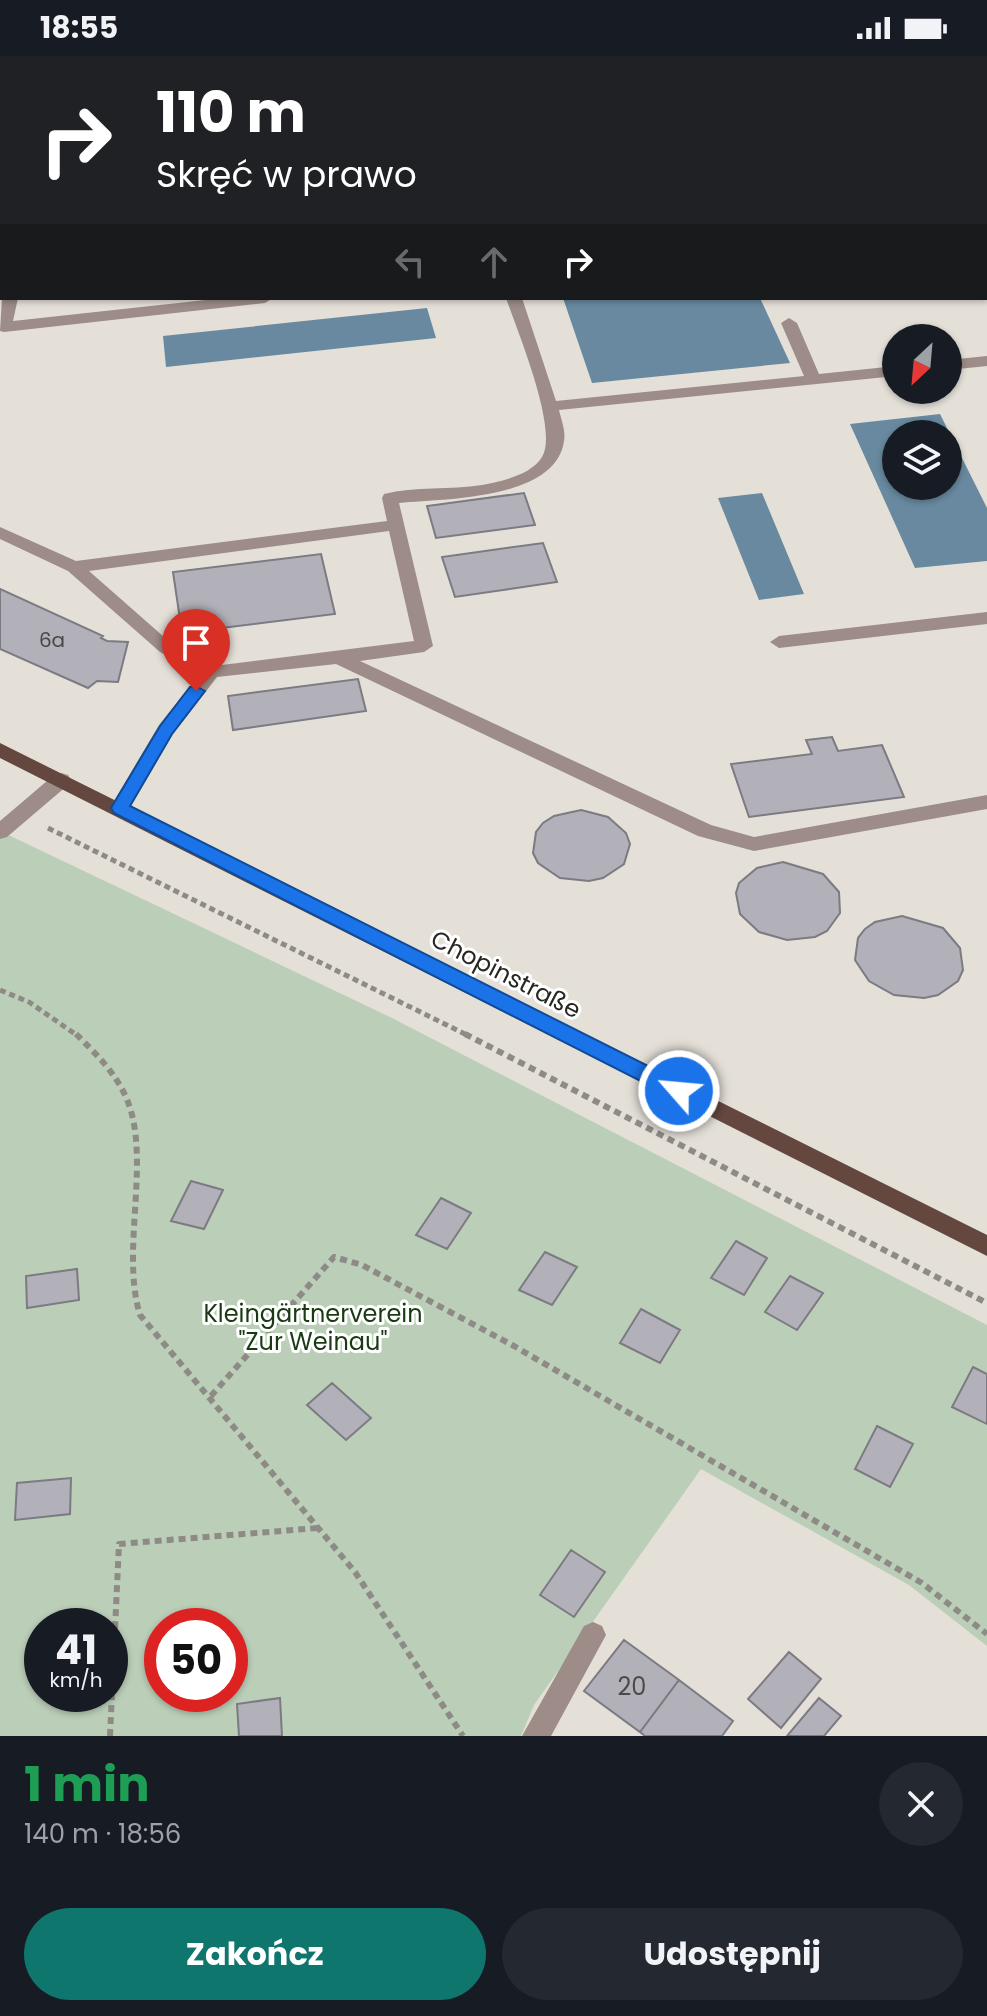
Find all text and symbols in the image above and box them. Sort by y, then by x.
text: 18:55 [40,6,118,49]
text: 110 m [156,73,306,152]
icon: right [24,88,128,192]
text: Skręć w prawo [156,149,417,200]
icon: left [388,240,432,284]
icon: ahead [472,240,516,284]
icon: right [556,240,600,284]
north arrow [882,324,962,404]
map controls [882,324,962,500]
button: layers [882,420,962,500]
pin [162,609,230,691]
icon: arrive [174,621,218,665]
house number: 6a [39,626,65,654]
street label: Chopinstraße [425,922,587,1026]
position arrow [637,1049,721,1133]
park label: Kleingärtnerverein "Zur Weinau" [203,1297,423,1358]
speed limit sign: 50 [144,1608,248,1712]
text: 41 [55,1622,97,1678]
text: km/h [49,1666,103,1694]
house number: 20 [618,1670,646,1703]
text: 1 min [24,1751,150,1818]
button: close [879,1762,963,1846]
text: 140 m · 18:56 [24,1816,181,1852]
button: Zakończ [24,1908,486,2000]
button: Udostępnij [502,1908,963,2000]

